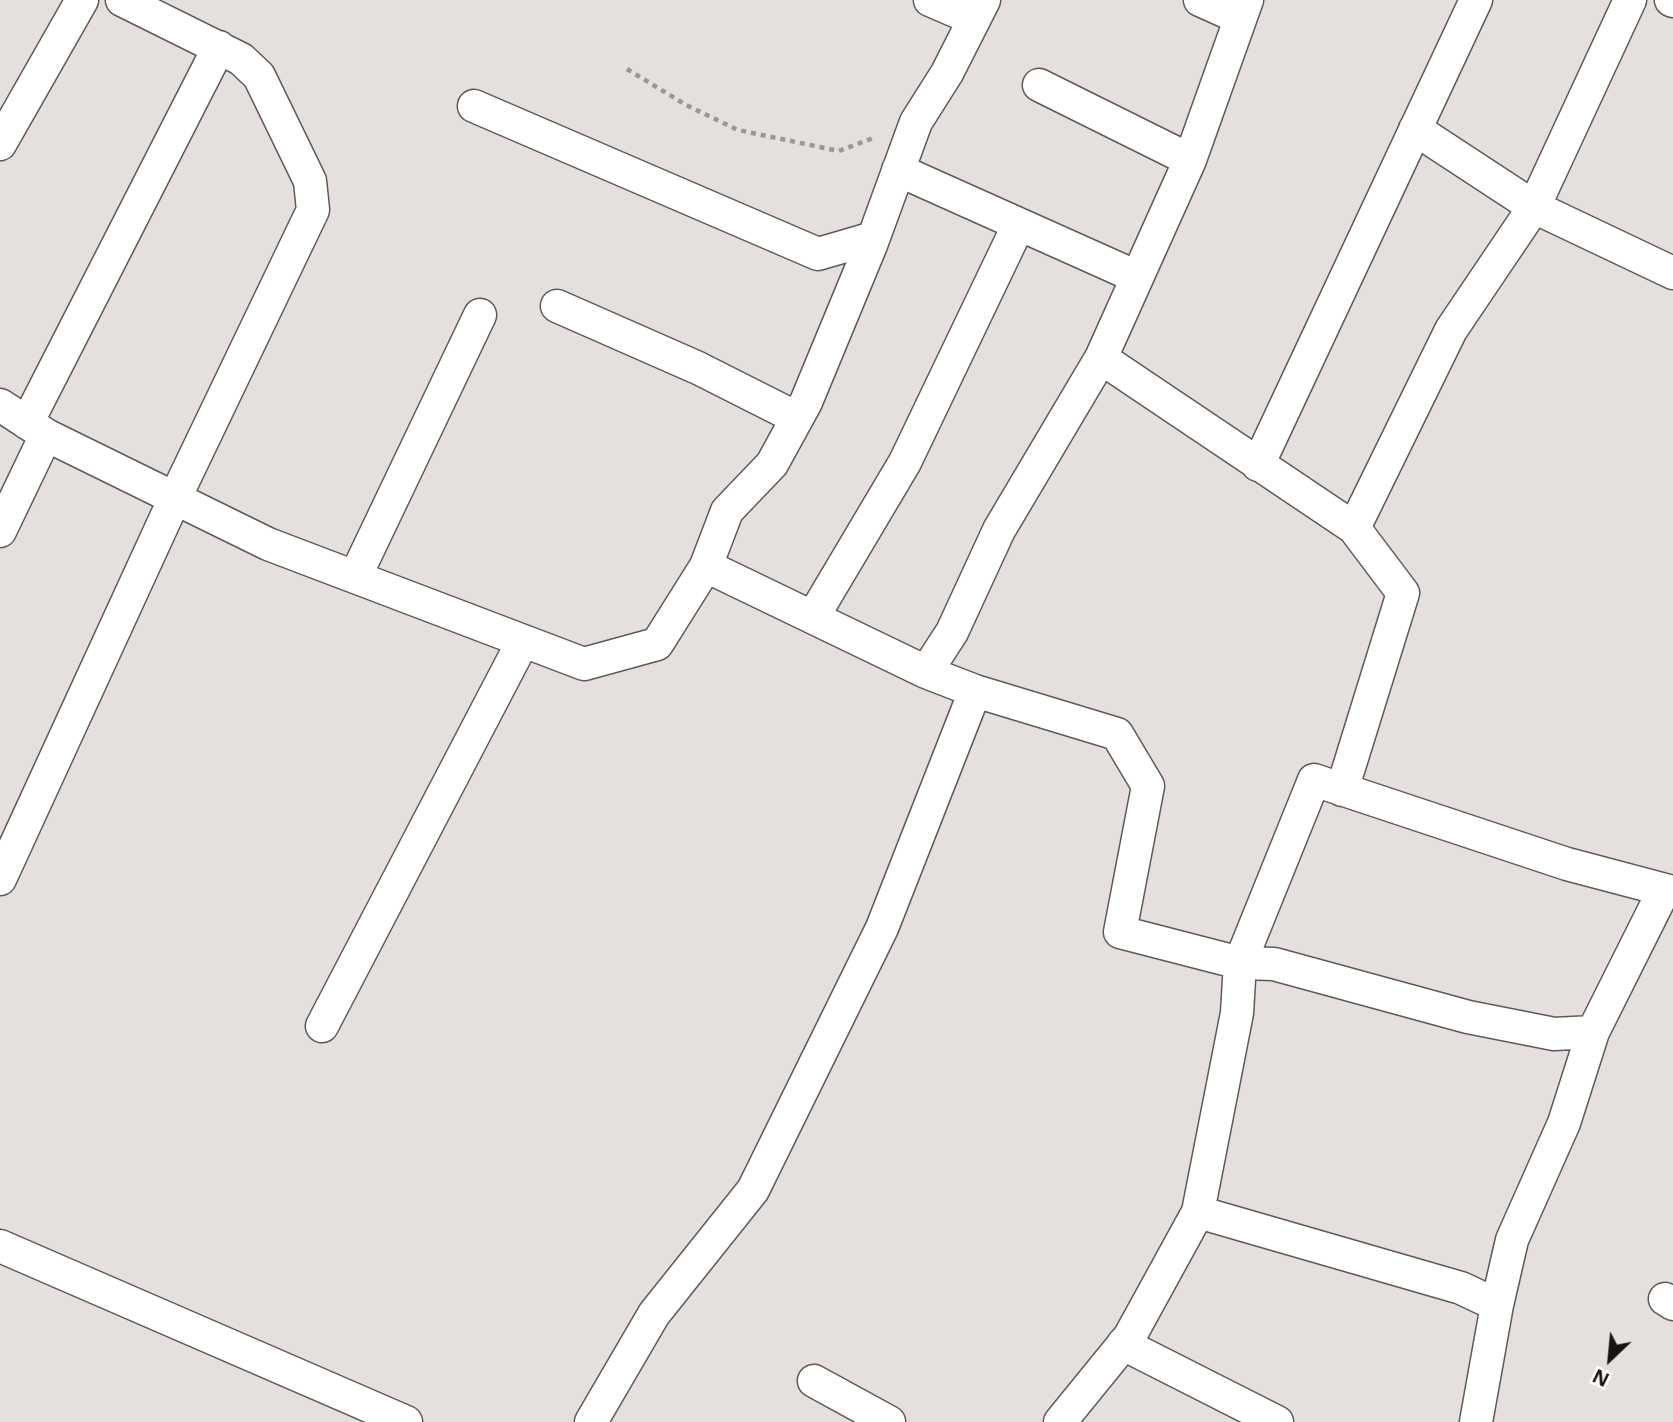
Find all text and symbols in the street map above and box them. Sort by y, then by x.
north arrow [1575,1324,1645,1394]
text: N [1588,1363,1613,1393]

